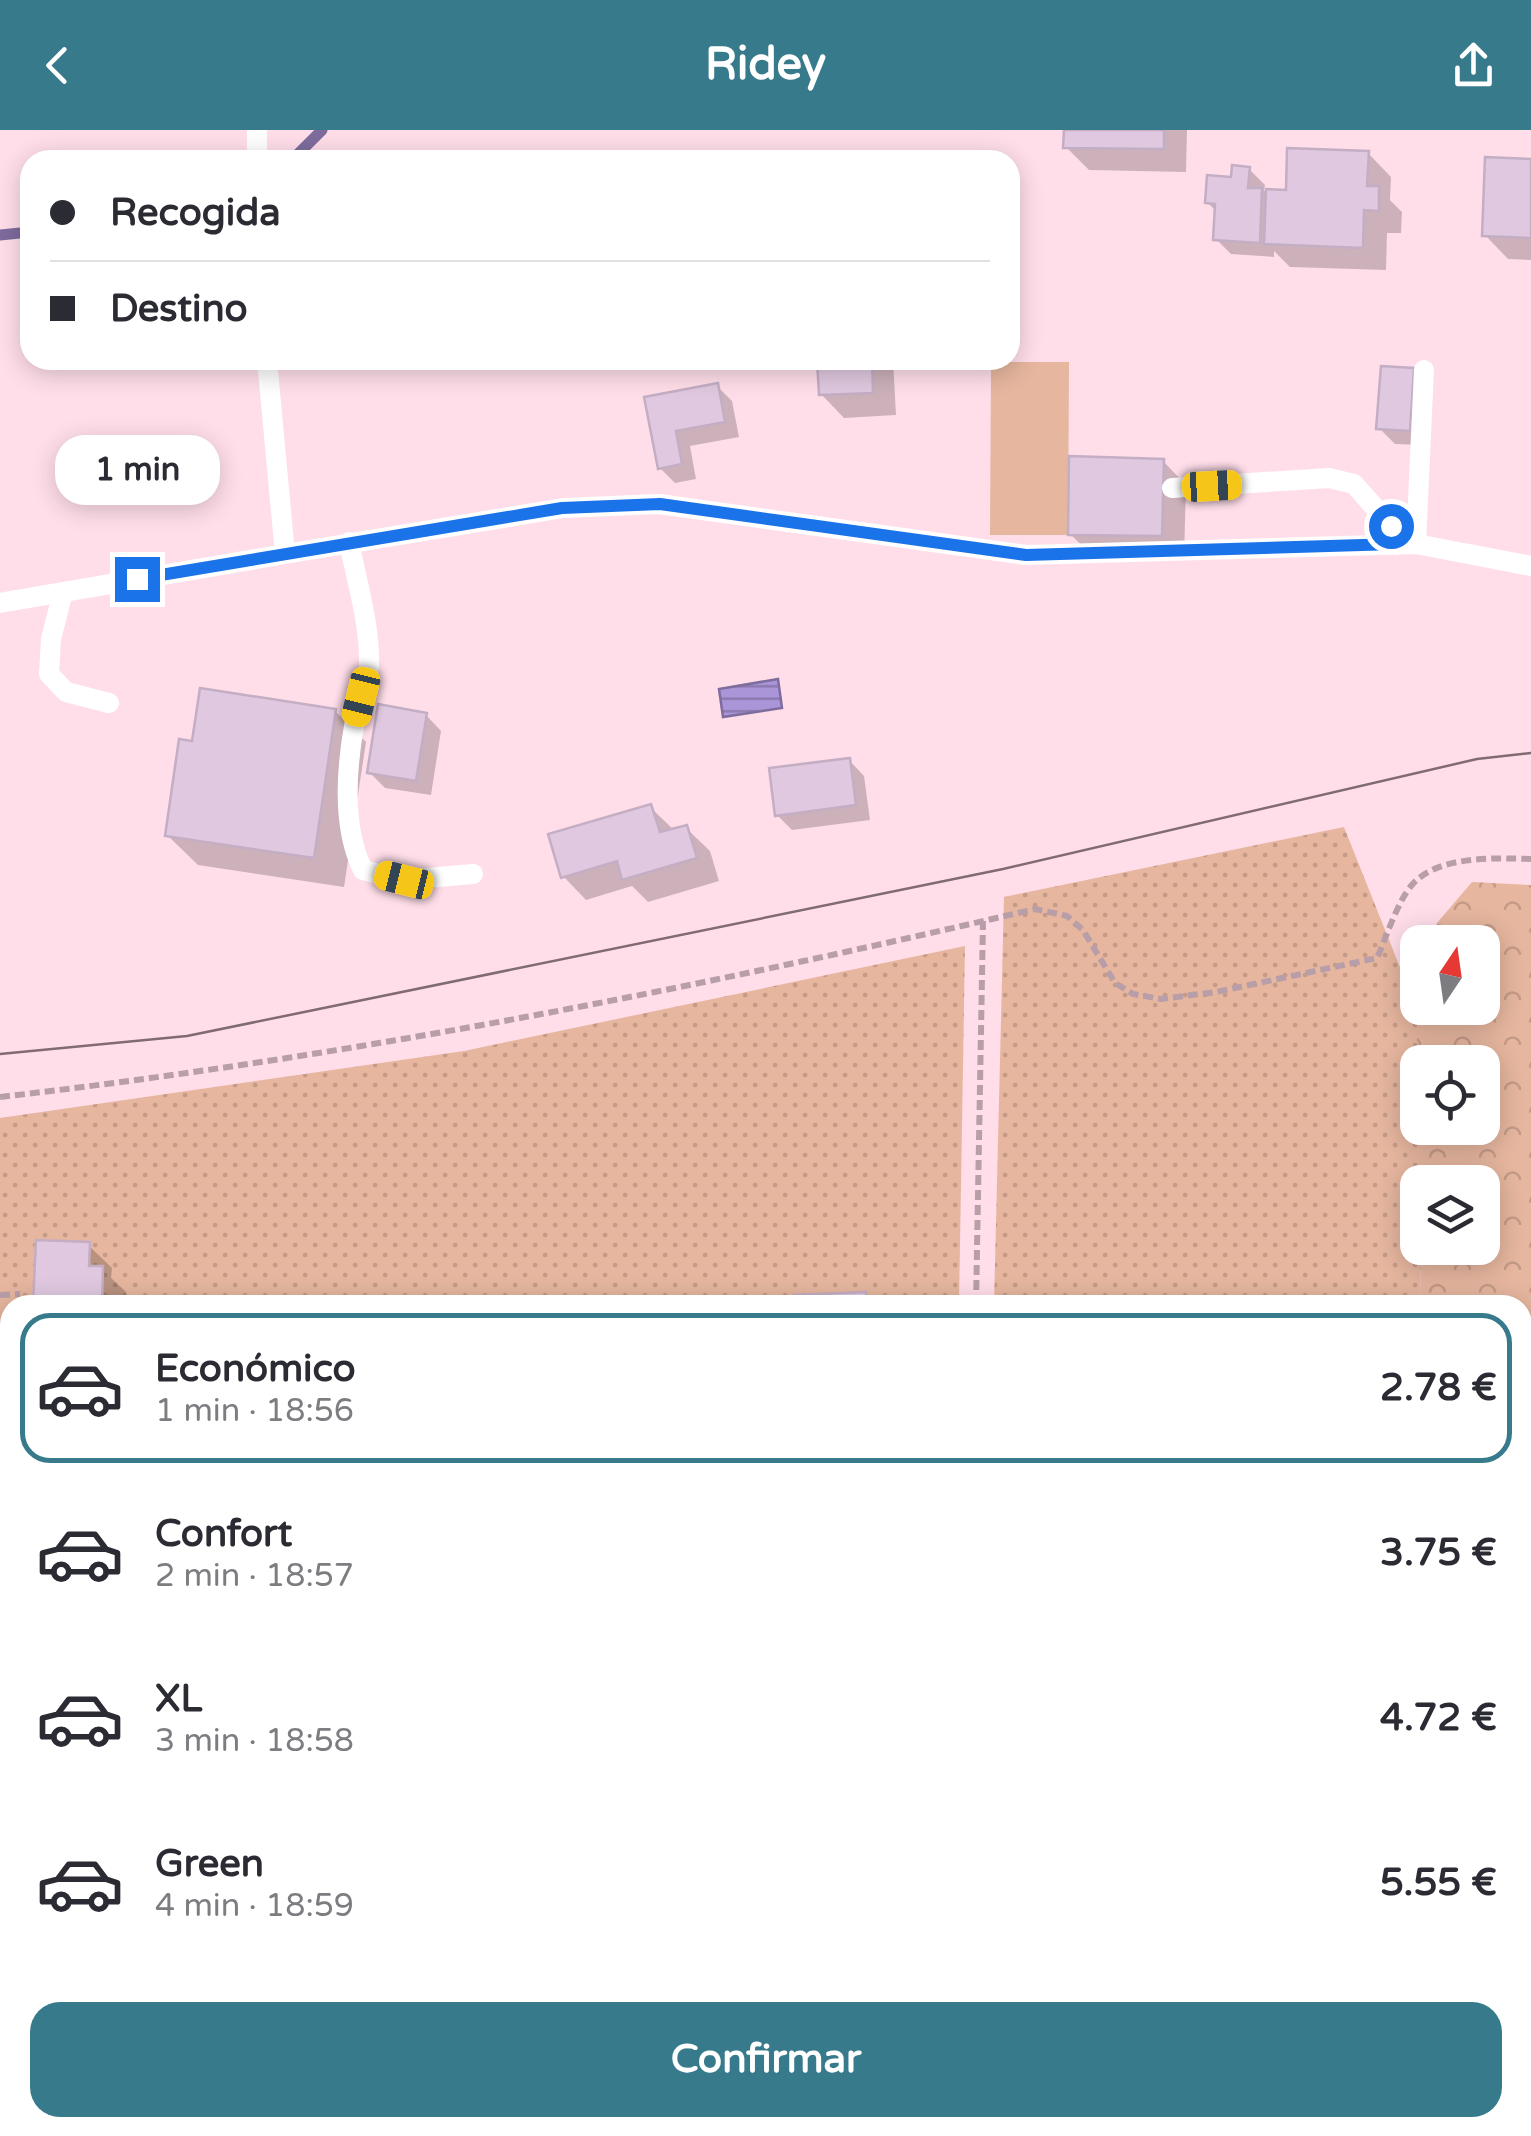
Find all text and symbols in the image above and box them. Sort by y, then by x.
icon: back [30,38,85,93]
text: Ridey [705,38,826,92]
icon: share [1446,38,1501,93]
text: Recogida [110,190,281,236]
text: Destino [110,286,248,332]
callout: 1 min [54,434,220,504]
text: 1 min [95,451,180,489]
car [1181,469,1243,503]
route start [1369,504,1414,549]
route end [115,557,160,602]
car [339,664,383,730]
car [371,858,437,902]
north arrow [1400,925,1500,1025]
map controls [1400,925,1500,1265]
button: locate [1400,1045,1500,1145]
button: layers [1400,1165,1500,1265]
icon: car [35,1343,125,1433]
text: Económico [155,1346,356,1392]
text: 2.78 € [1380,1365,1497,1411]
text: 1 min · 18:56 [155,1392,354,1430]
icon: car [35,1508,125,1598]
text: Confort [155,1511,292,1557]
text: 3.75 € [1380,1530,1497,1576]
text: 2 min · 18:57 [155,1557,354,1595]
icon: car [35,1673,125,1763]
text: XL [155,1676,202,1722]
text: 4.72 € [1380,1695,1497,1741]
text: 3 min · 18:58 [155,1722,354,1760]
icon: car [35,1838,125,1928]
text: Green [155,1841,264,1887]
text: 5.55 € [1380,1860,1497,1906]
text: 4 min · 18:59 [155,1887,354,1925]
button: Confirmar [30,2002,1502,2117]

